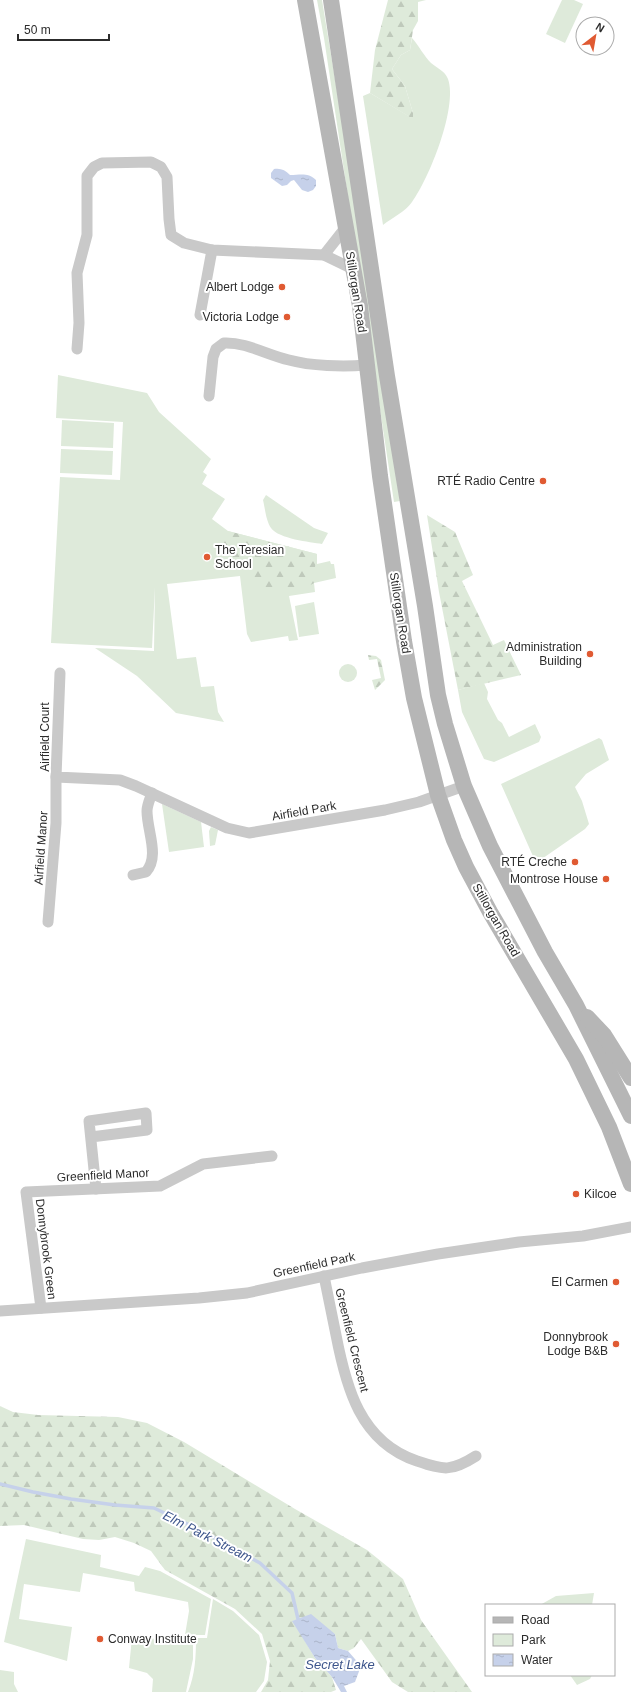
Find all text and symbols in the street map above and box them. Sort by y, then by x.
scale bar [18,16,109,42]
north arrow [575,16,615,56]
text: N [594,20,607,35]
text: 50 m [24,23,51,37]
street label: Stillorgan Road [343,250,369,334]
place label: Albert Lodge [206,280,274,294]
marker: Albert Lodge [277,282,287,292]
place label: Victoria Lodge [203,310,279,324]
marker: Victoria Lodge [282,312,292,322]
place label: RTÉ Radio Centre [437,473,535,488]
marker: RTÉ Radio Centre [538,476,548,486]
place label: The Teresian School [215,543,284,571]
marker: The Teresian School [202,552,212,562]
street label: Stillorgan Road [387,571,413,655]
place label: Administration Building [506,640,582,668]
marker: Administration Building [585,649,595,659]
street label: Airfield Court [38,702,52,772]
street label: Airfield Park [271,798,338,824]
street label: Airfield Manor [31,811,51,885]
place label: RTÉ Creche [501,854,567,869]
marker: RTÉ Creche [570,857,580,867]
place label: Montrose House [510,872,598,886]
marker: Montrose House [601,874,611,884]
street label: Stillorgan Road [469,881,523,959]
street label: Greenfield Manor [56,1166,150,1184]
place label: Kilcoe [584,1187,617,1201]
marker: Kilcoe [571,1189,581,1199]
street label: Donnybrook Green [33,1198,59,1300]
street label: Greenfield Park [272,1249,357,1281]
place label: El Carmen [551,1275,608,1289]
marker: El Carmen [611,1277,621,1287]
street label: Greenfield Crescent [332,1287,372,1394]
place label: Donnybrook Lodge B&B [543,1330,609,1358]
marker: Donnybrook Lodge B&B [611,1339,621,1349]
water label: Elm Park Stream [161,1507,255,1566]
legend [485,1604,615,1676]
text: Road [521,1613,550,1627]
place label: Conway Institute [108,1632,197,1646]
text: Park [521,1633,547,1647]
marker: Conway Institute [95,1634,105,1644]
text: Water [521,1653,553,1667]
water label: Secret Lake [305,1657,375,1672]

